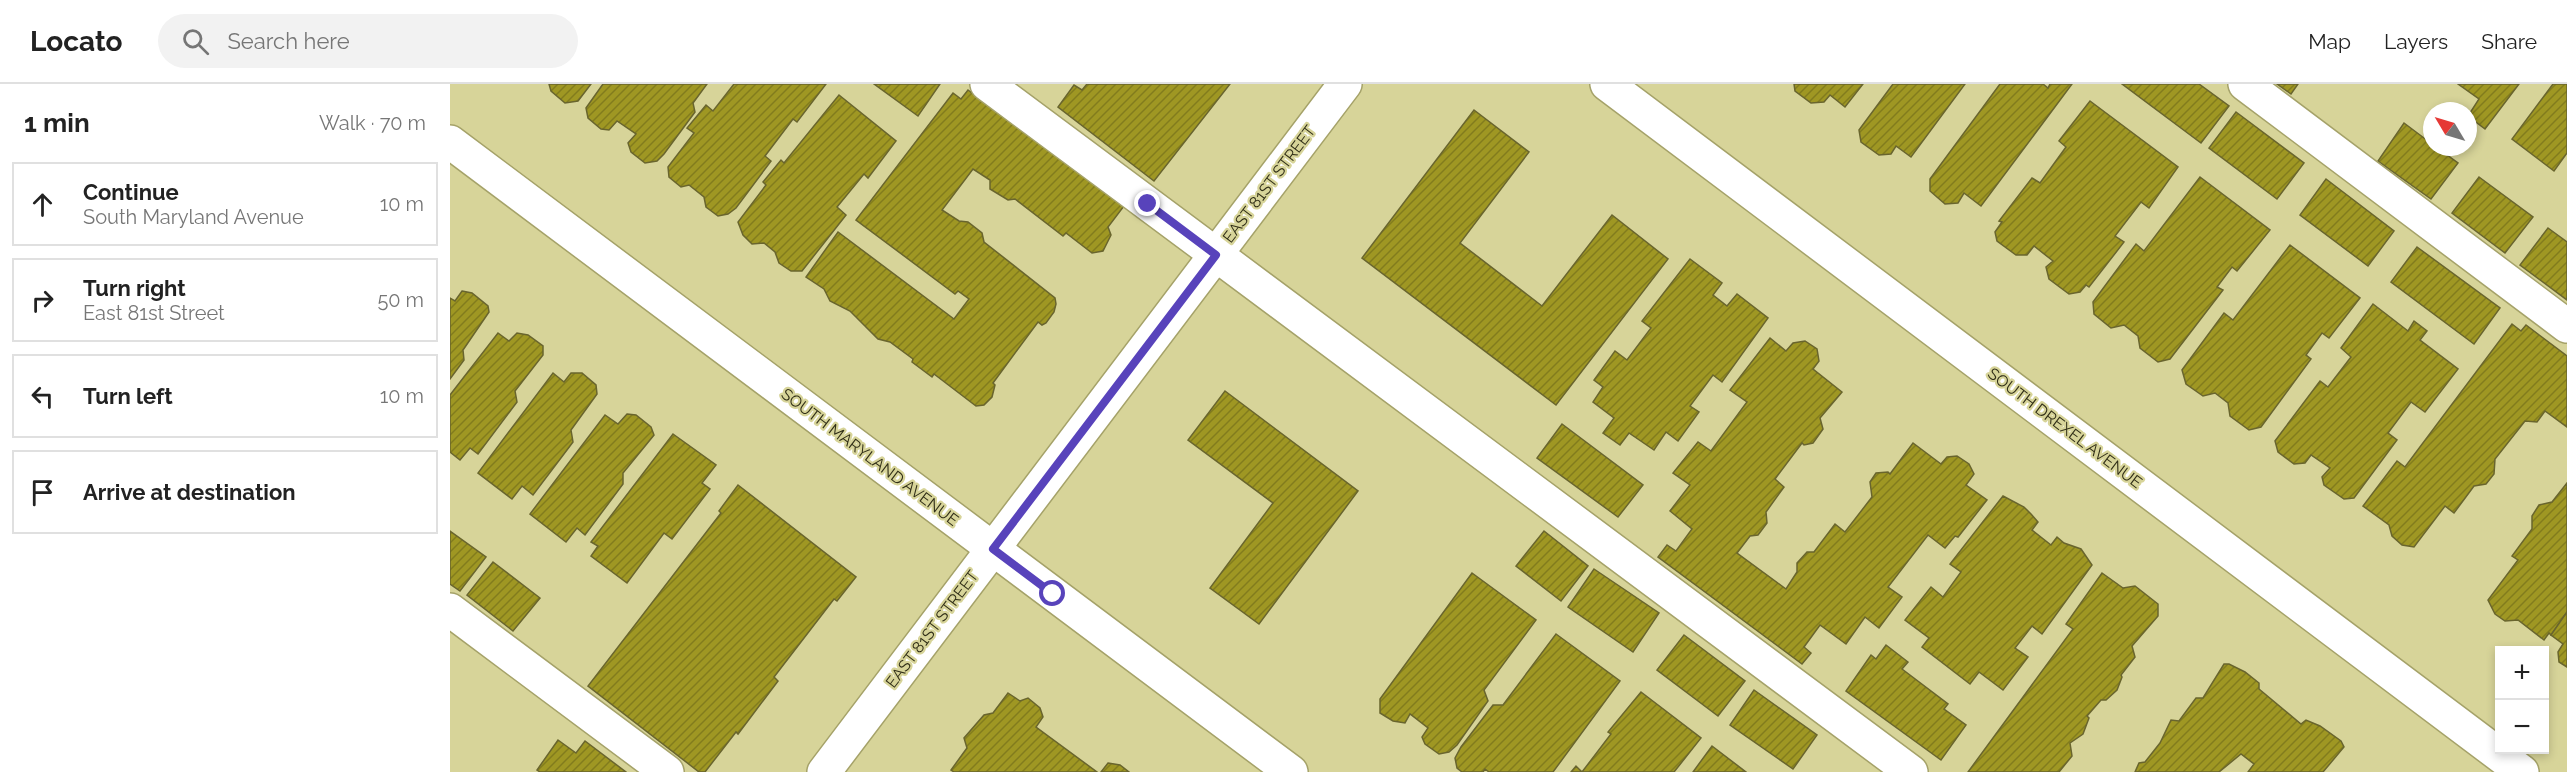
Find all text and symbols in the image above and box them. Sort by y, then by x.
search box [158,14,578,68]
text: Locato [30,25,122,58]
icon: search [179,25,212,58]
text: Search here [227,28,350,54]
text: Map [2308,29,2351,54]
text: Layers [2384,29,2448,54]
text: Share [2481,29,2537,54]
north arrow [2423,102,2477,156]
text: 1 min [24,108,90,138]
text: Walk · 70 m [319,111,426,135]
street label: EAST 81ST STREET [1219,121,1319,246]
text: Continue [83,179,179,205]
icon: ahead [26,188,59,221]
route end [1134,190,1160,216]
text: 10 m [380,192,424,216]
text: South Maryland Avenue [83,205,304,229]
text: Turn right [83,275,186,301]
icon: right [26,284,59,317]
text: 50 m [377,288,424,312]
text: East 81st Street [83,301,225,325]
street label: SOUTH DREXEL AVENUE [1984,364,2146,492]
icon: left [26,380,59,413]
text: Turn left [83,383,173,409]
text: 10 m [380,384,424,408]
street label: SOUTH MARYLAND AVENUE [778,384,963,530]
icon: arrive [26,476,59,509]
text: Arrive at destination [83,479,296,505]
street label: EAST 81ST STREET [882,566,982,691]
route start [1039,580,1065,606]
map controls [2495,646,2549,754]
button: + [2495,646,2549,700]
button: − [2495,700,2549,754]

